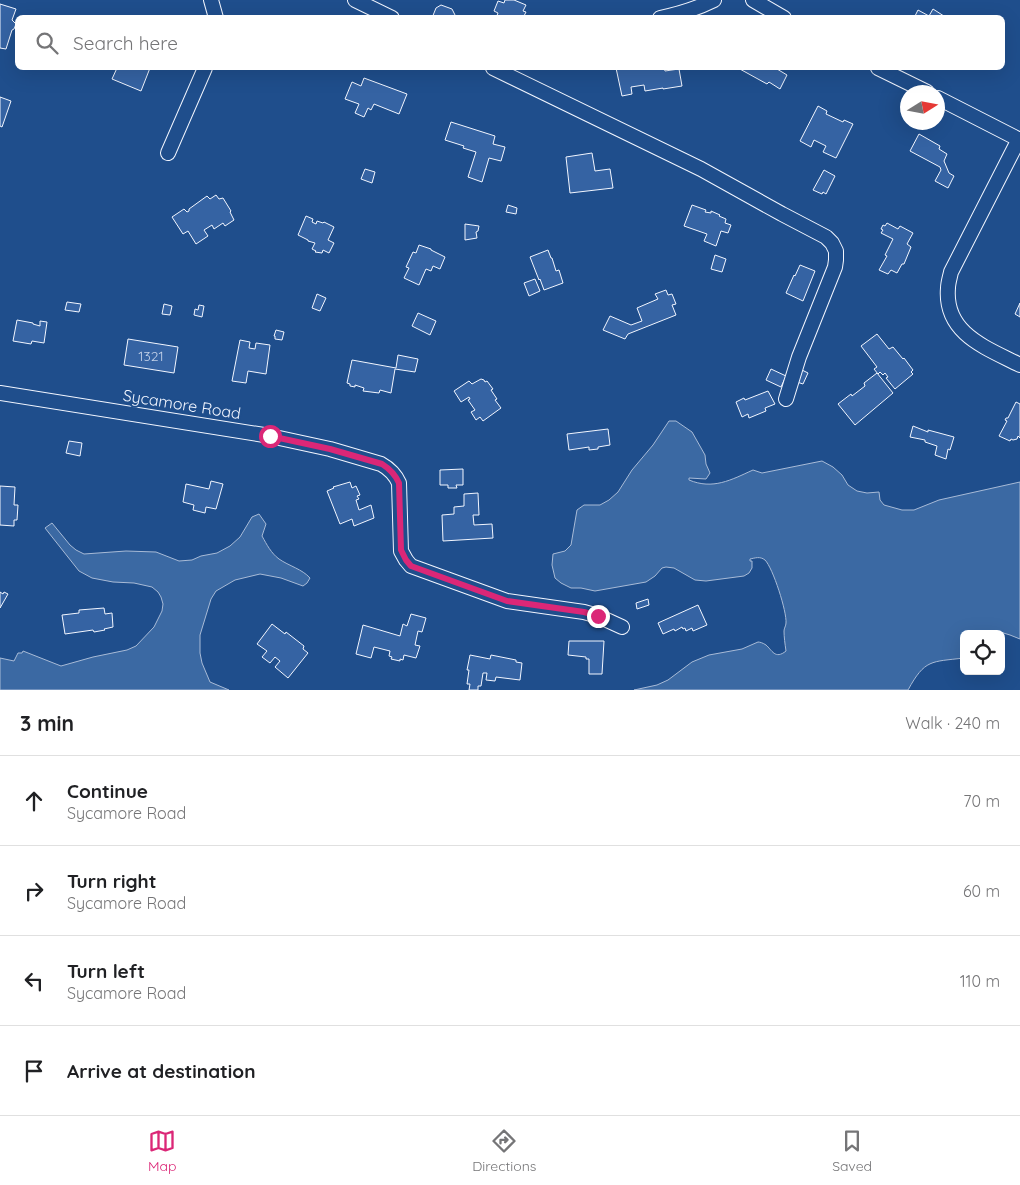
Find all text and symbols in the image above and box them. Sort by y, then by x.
search box [15,15,1005,70]
icon: search [33,29,61,57]
text: Search here [73,31,178,55]
north arrow [900,85,945,130]
house number: 1321 [138,347,164,365]
street label: Sycamore Road [122,385,242,423]
route start [259,425,282,448]
route end [587,605,610,628]
map controls [960,630,1005,675]
button: locate [960,630,1005,675]
text: 3 min [20,710,74,736]
text: Walk · 240 m [905,713,1000,733]
text: Continue [67,779,148,803]
icon: ahead [20,787,48,815]
text: 70 m [963,791,1000,811]
text: Sycamore Road [67,803,186,823]
text: Turn right [67,869,156,893]
icon: right [20,877,48,905]
text: 60 m [963,881,1000,901]
text: Sycamore Road [67,893,186,913]
text: Turn left [67,959,145,983]
icon: left [20,967,48,995]
text: 110 m [960,971,1000,991]
text: Sycamore Road [67,983,186,1003]
icon: arrive [20,1057,48,1085]
text: Arrive at destination [67,1059,256,1083]
tab: Map [148,1127,176,1175]
tab: Directions [472,1127,536,1175]
tab: Saved [832,1127,872,1175]

